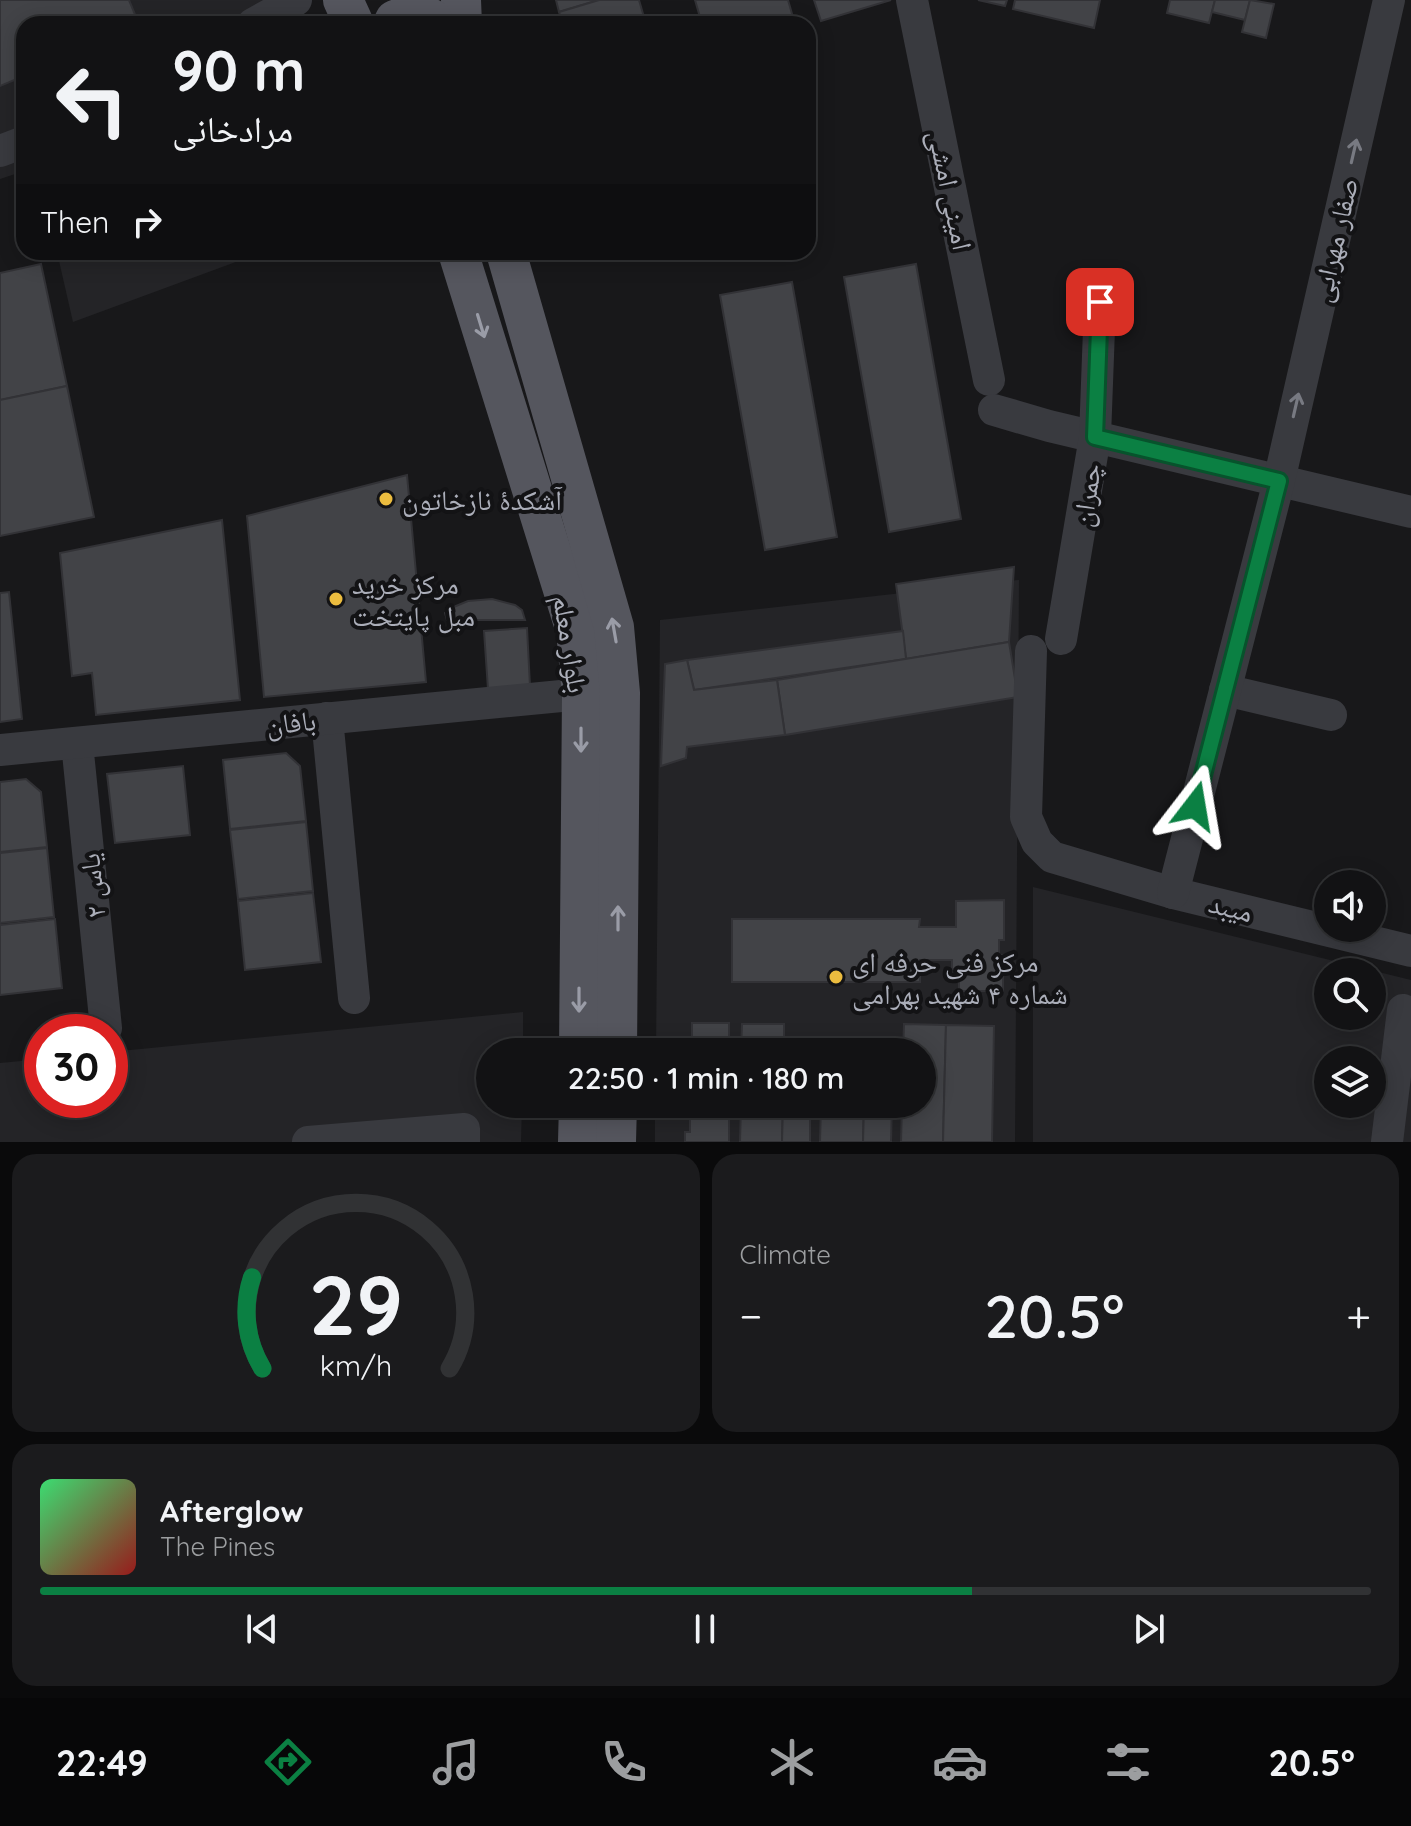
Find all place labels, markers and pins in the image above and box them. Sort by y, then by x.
pin [1066,268,1134,336]
place label: آشکدهٔ نازخاتون [402,482,563,517]
marker: آشکدهٔ نازخاتون [377,490,395,508]
place label: مرکز خرید مبل پایتخت [352,566,475,634]
marker: مرکز خرید مبل پایتخت [327,590,345,608]
place label: مرکز فنی حرفه ای شماره ۴ شهید بهرامی [852,944,1068,1012]
marker: مرکز فنی حرفه ای شماره ۴ شهید بهرامی [827,968,845,986]

